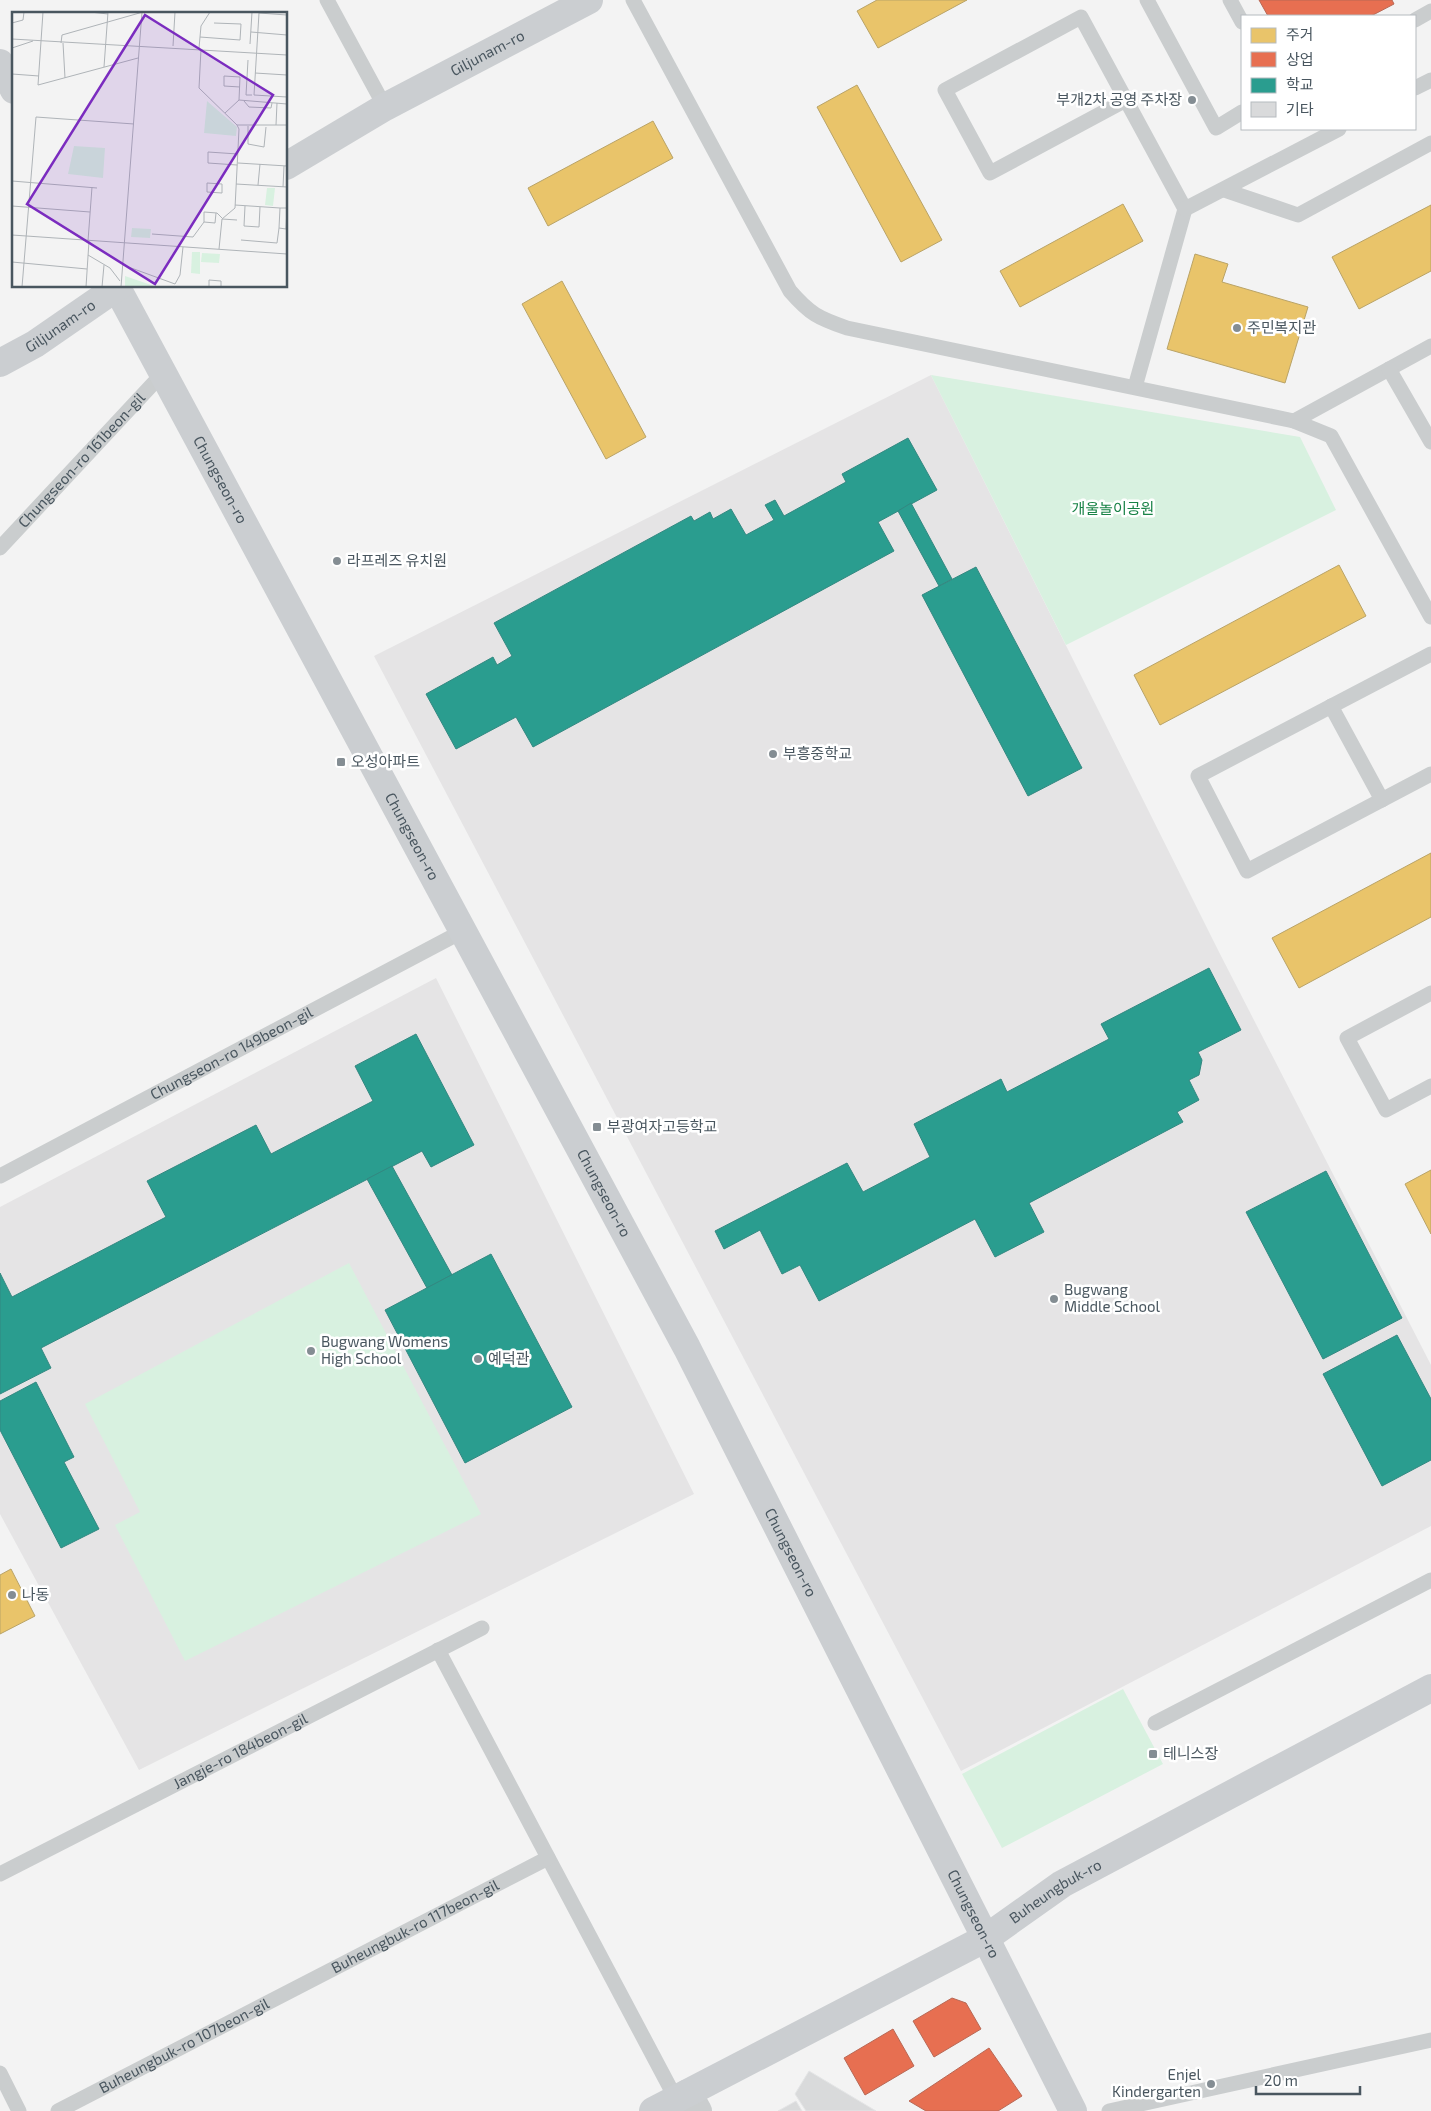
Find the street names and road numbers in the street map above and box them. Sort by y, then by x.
street label: Giljunam-ro [447,26,527,79]
street label: Giljunam-ro [22,295,99,356]
street label: Chungseon-ro 161beon-gil [14,388,149,531]
street label: Chungseon-ro [190,432,252,526]
street label: Chungseon-ro [382,789,444,883]
street label: Chungseon-ro 149beon-gil [147,1002,316,1103]
street label: Chungseon-ro [574,1146,636,1240]
street label: Chungseon-ro [761,1505,821,1599]
street label: Jangje-ro 184beon-gil [170,1708,311,1792]
street label: Buheungbuk-ro [1005,1855,1104,1927]
street label: Chungseon-ro [944,1866,1004,1961]
street label: Buheungbuk-ro 117beon-gil [328,1875,502,1976]
street label: Buheungbuk-ro 107beon-gil [96,1993,272,2096]

